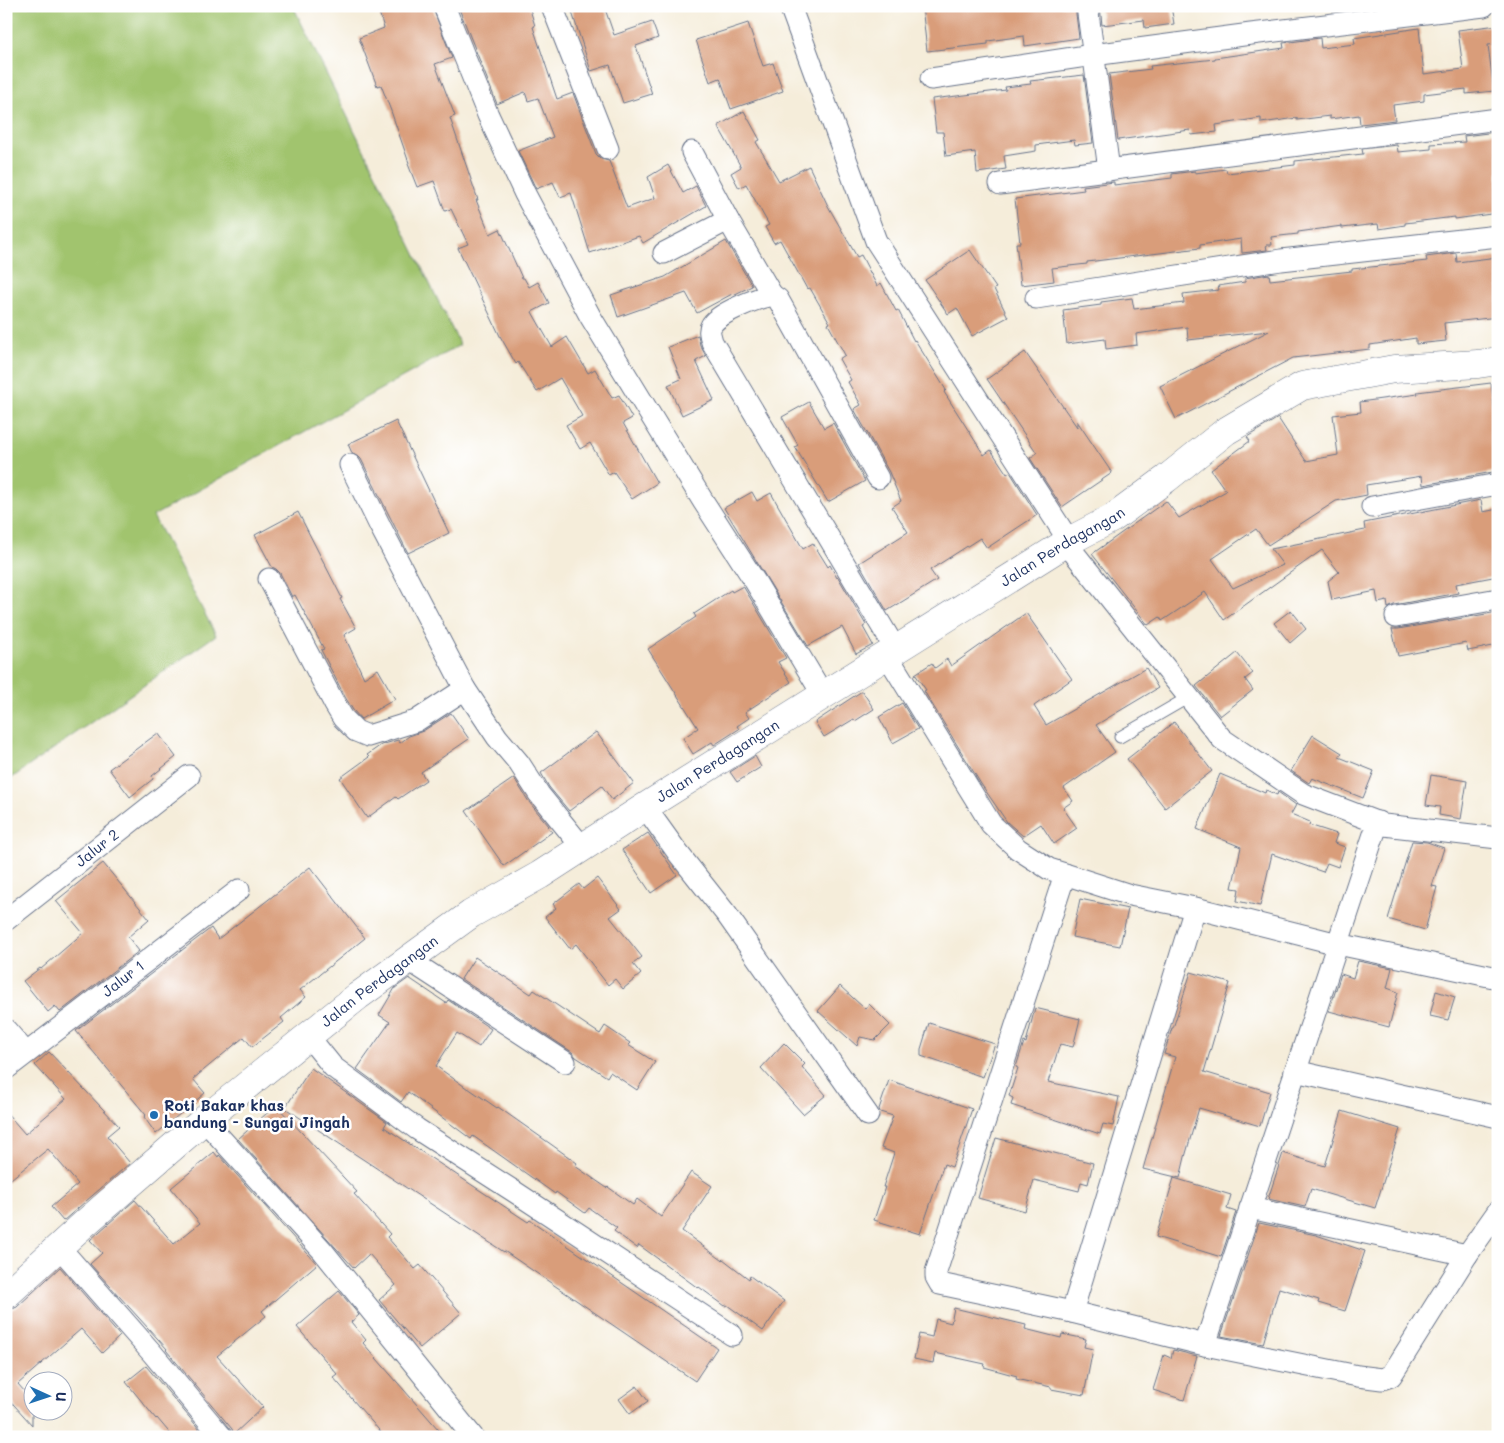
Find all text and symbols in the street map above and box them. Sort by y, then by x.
street label: Jalan Perdagangan [996,502,1128,591]
street label: Jalan Perdagangan [652,714,783,806]
street label: Jalur 2 [71,824,122,871]
street label: Jalan Perdagangan [316,930,442,1031]
street label: Jalur 1 [97,955,148,1001]
place label: Roti Bakar khas bandung - Sungai Jingah [164,1095,350,1132]
marker: Roti Bakar khas bandung - Sungai Jingah [148,1109,160,1121]
north arrow [22,1370,72,1420]
text: U [52,1391,71,1402]

